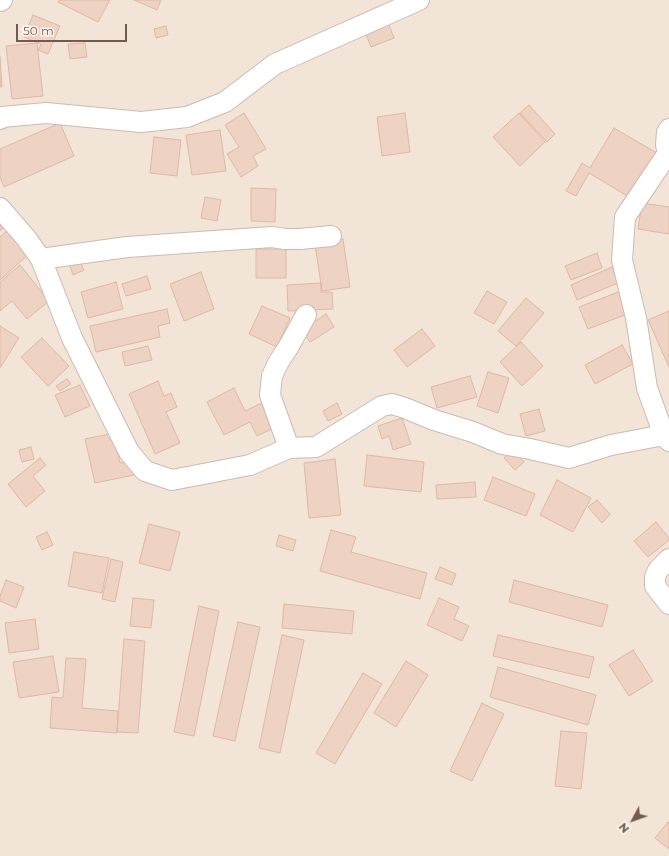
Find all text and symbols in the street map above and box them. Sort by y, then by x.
scale bar [18,16,129,42]
text: 50 m [23,23,54,38]
north arrow [613,800,653,840]
text: N [616,820,632,836]

